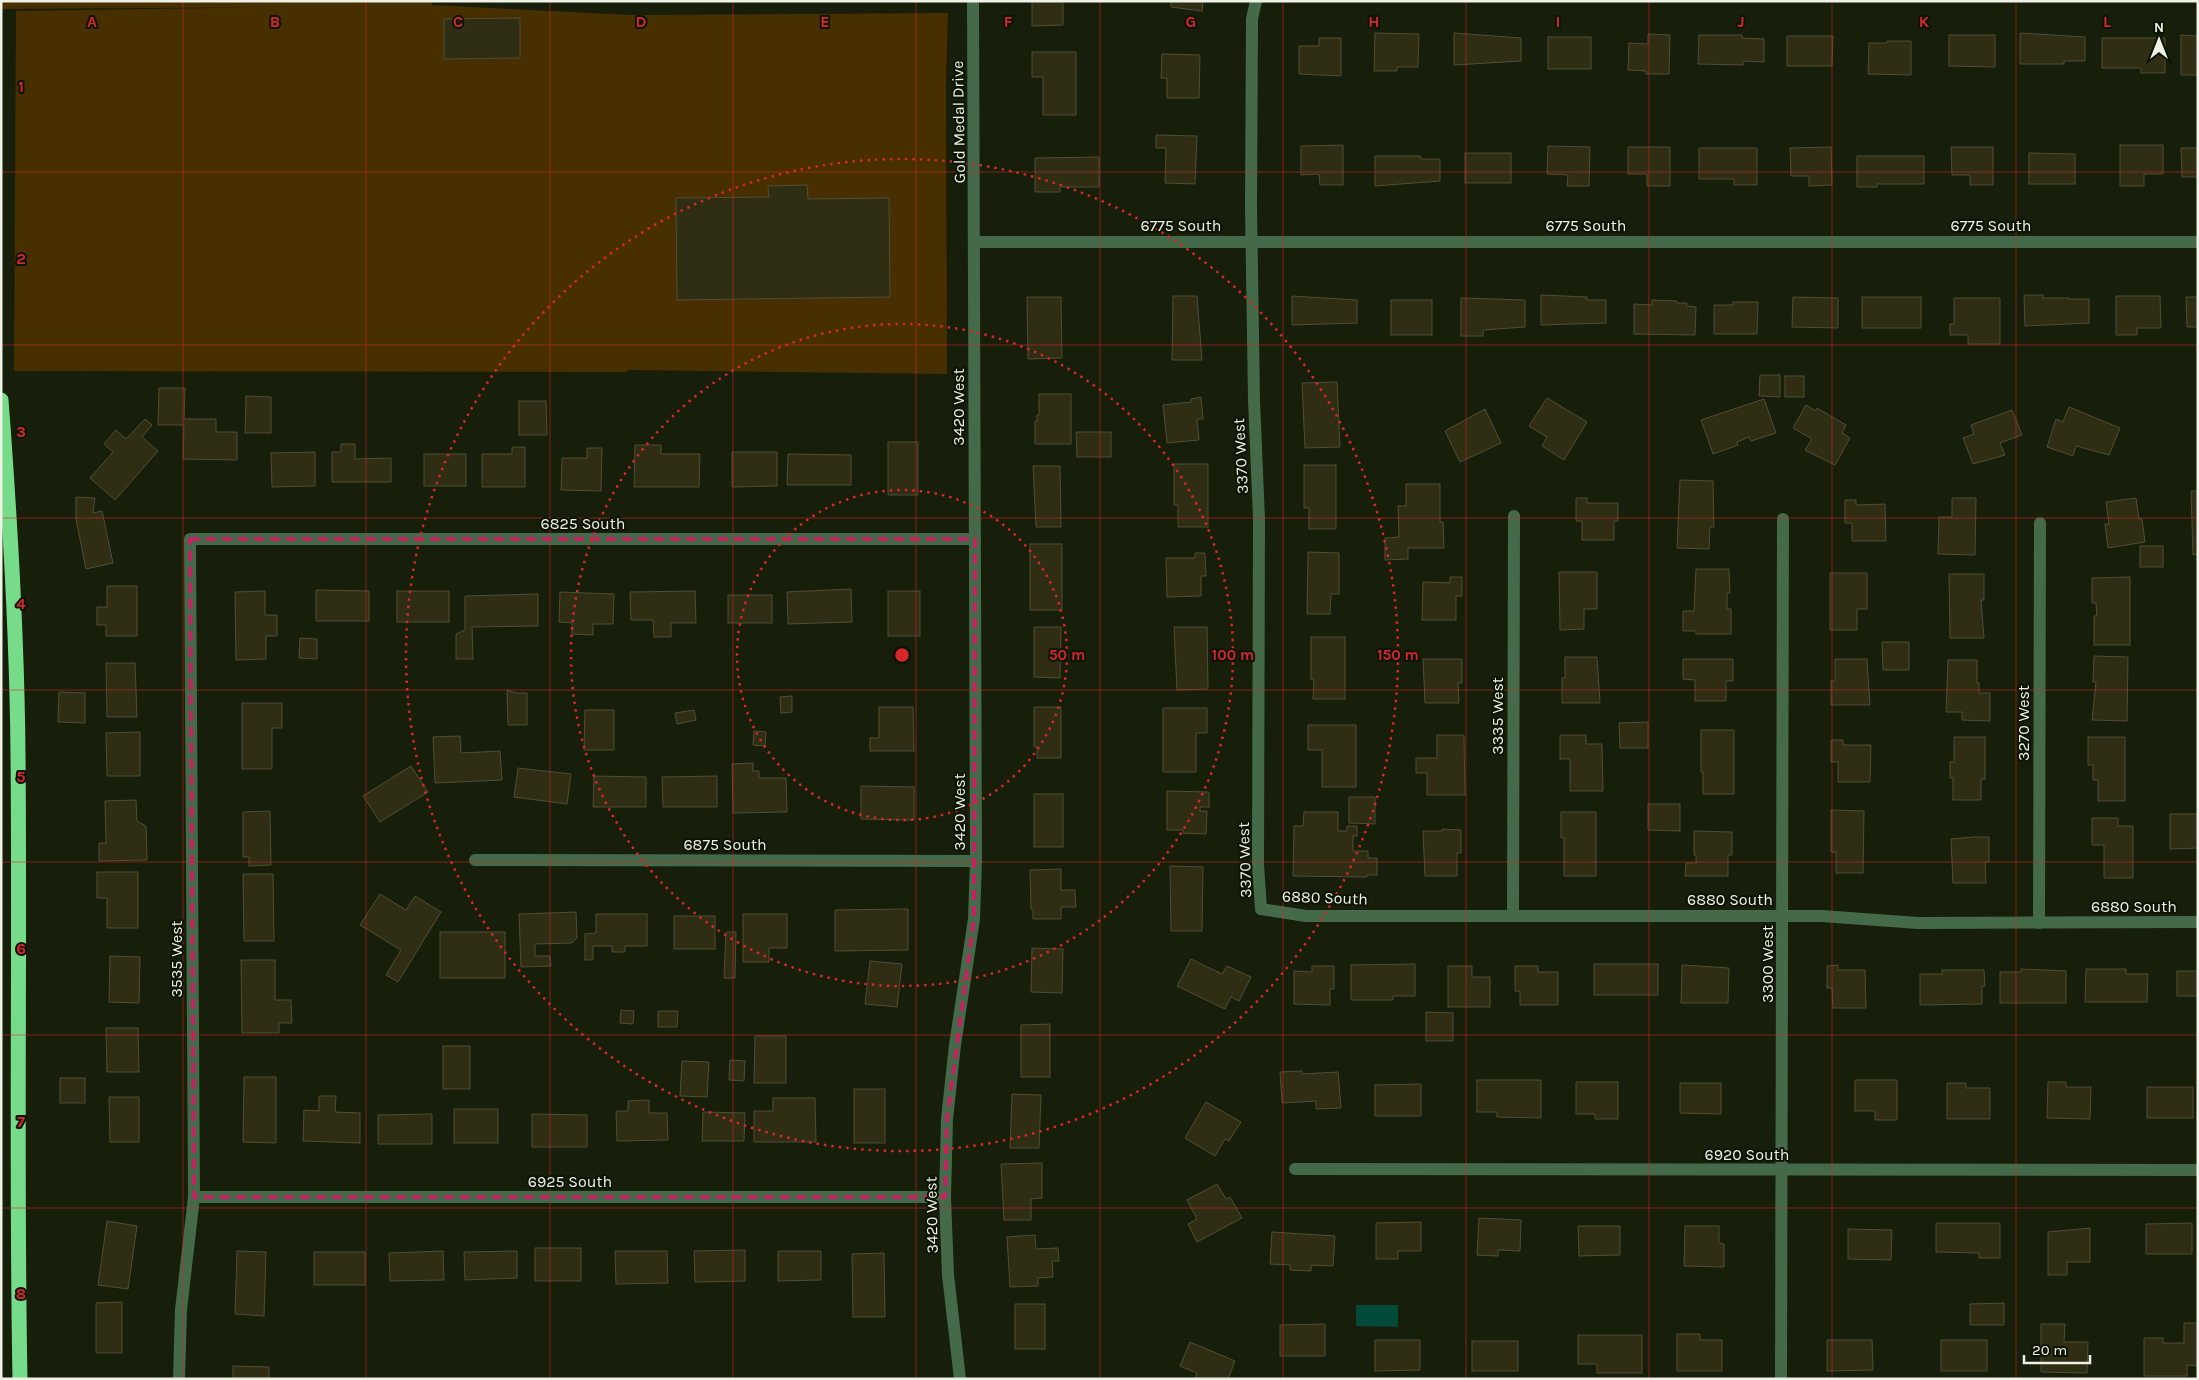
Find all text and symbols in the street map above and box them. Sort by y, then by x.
text: A [87,12,97,31]
text: B [270,12,280,31]
text: C [453,12,463,31]
text: D [636,12,647,31]
text: E [820,12,830,31]
text: F [1004,12,1013,31]
text: G [1186,12,1196,31]
text: H [1368,12,1380,31]
text: I [1556,12,1560,31]
text: J [1737,12,1745,31]
text: K [1919,12,1930,31]
text: L [2103,12,2111,31]
north arrow [2134,15,2184,65]
text: N [2154,19,2164,36]
street label: Gold Medal Drive [948,61,969,183]
text: 1 [18,77,24,96]
street label: 6775 South [1141,216,1221,235]
street label: 6775 South [1546,216,1626,235]
street label: 6775 South [1951,216,2031,235]
text: 2 [16,249,26,268]
street label: 3420 West [949,368,968,446]
street label: 3370 West [1229,417,1252,494]
text: 3 [16,422,26,441]
street label: 6825 South [541,514,625,533]
text: 4 [16,594,26,613]
centre of rings [893,646,911,664]
text: 50 m [1049,646,1085,664]
text: 100 m [1212,646,1254,664]
text: 150 m [1377,646,1419,664]
street label: 3335 West [1488,677,1507,755]
street label: 3270 West [2014,685,2033,761]
text: 5 [16,767,26,786]
street label: 3420 West [950,773,969,851]
street label: 3370 West [1234,822,1255,898]
street label: 6875 South [683,835,767,854]
street label: 6880 South [1282,887,1368,908]
street label: 6880 South [1687,890,1773,909]
street label: 6880 South [2091,897,2177,916]
street label: 3535 West [167,920,186,998]
street label: 3300 West [1758,925,1777,1003]
text: 6 [16,939,26,958]
text: 7 [17,1112,25,1131]
street label: 6920 South [1705,1145,1789,1164]
street label: 6925 South [528,1172,612,1191]
street label: 3420 West [921,1176,942,1254]
text: 8 [16,1284,26,1303]
scale bar [2024,1332,2090,1364]
text: 20 m [2032,1341,2067,1359]

